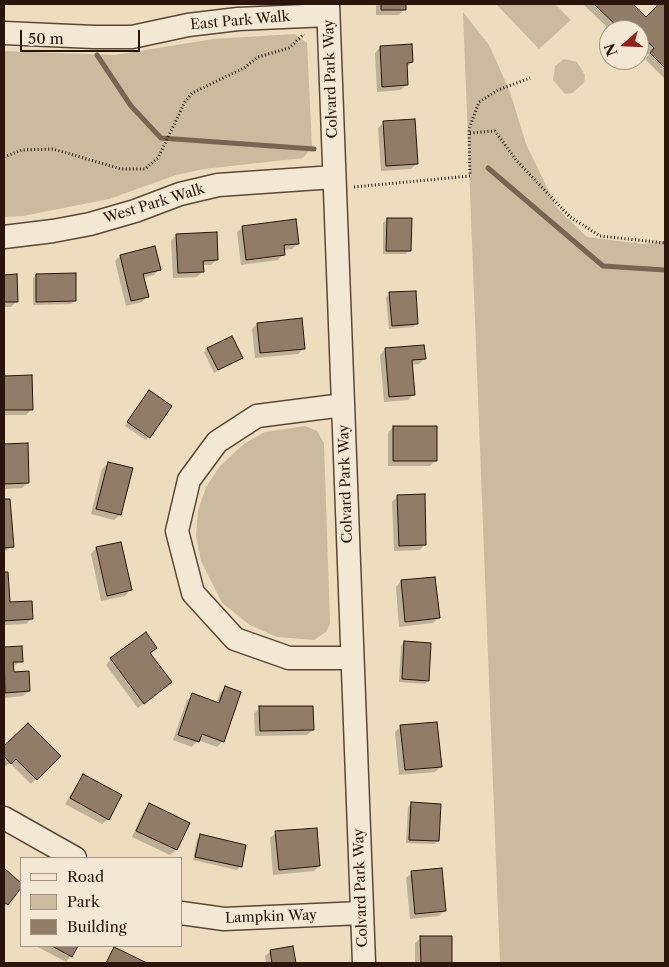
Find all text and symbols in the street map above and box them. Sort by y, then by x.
street label: East Park Walk [190,8,290,34]
street label: Colvard Park Way [321,19,341,139]
scale bar [22,20,142,52]
north arrow [599,20,649,70]
text: 50 m [28,29,64,48]
text: N [600,41,621,59]
street label: West Park Walk [102,181,206,227]
street label: Colvard Park Way [336,424,356,544]
street label: Colvard Park Way [351,828,371,948]
legend [20,857,182,947]
text: Road [67,867,104,886]
text: Park [67,892,100,911]
street label: Lampkin Way [225,907,317,927]
text: Building [67,917,127,936]

